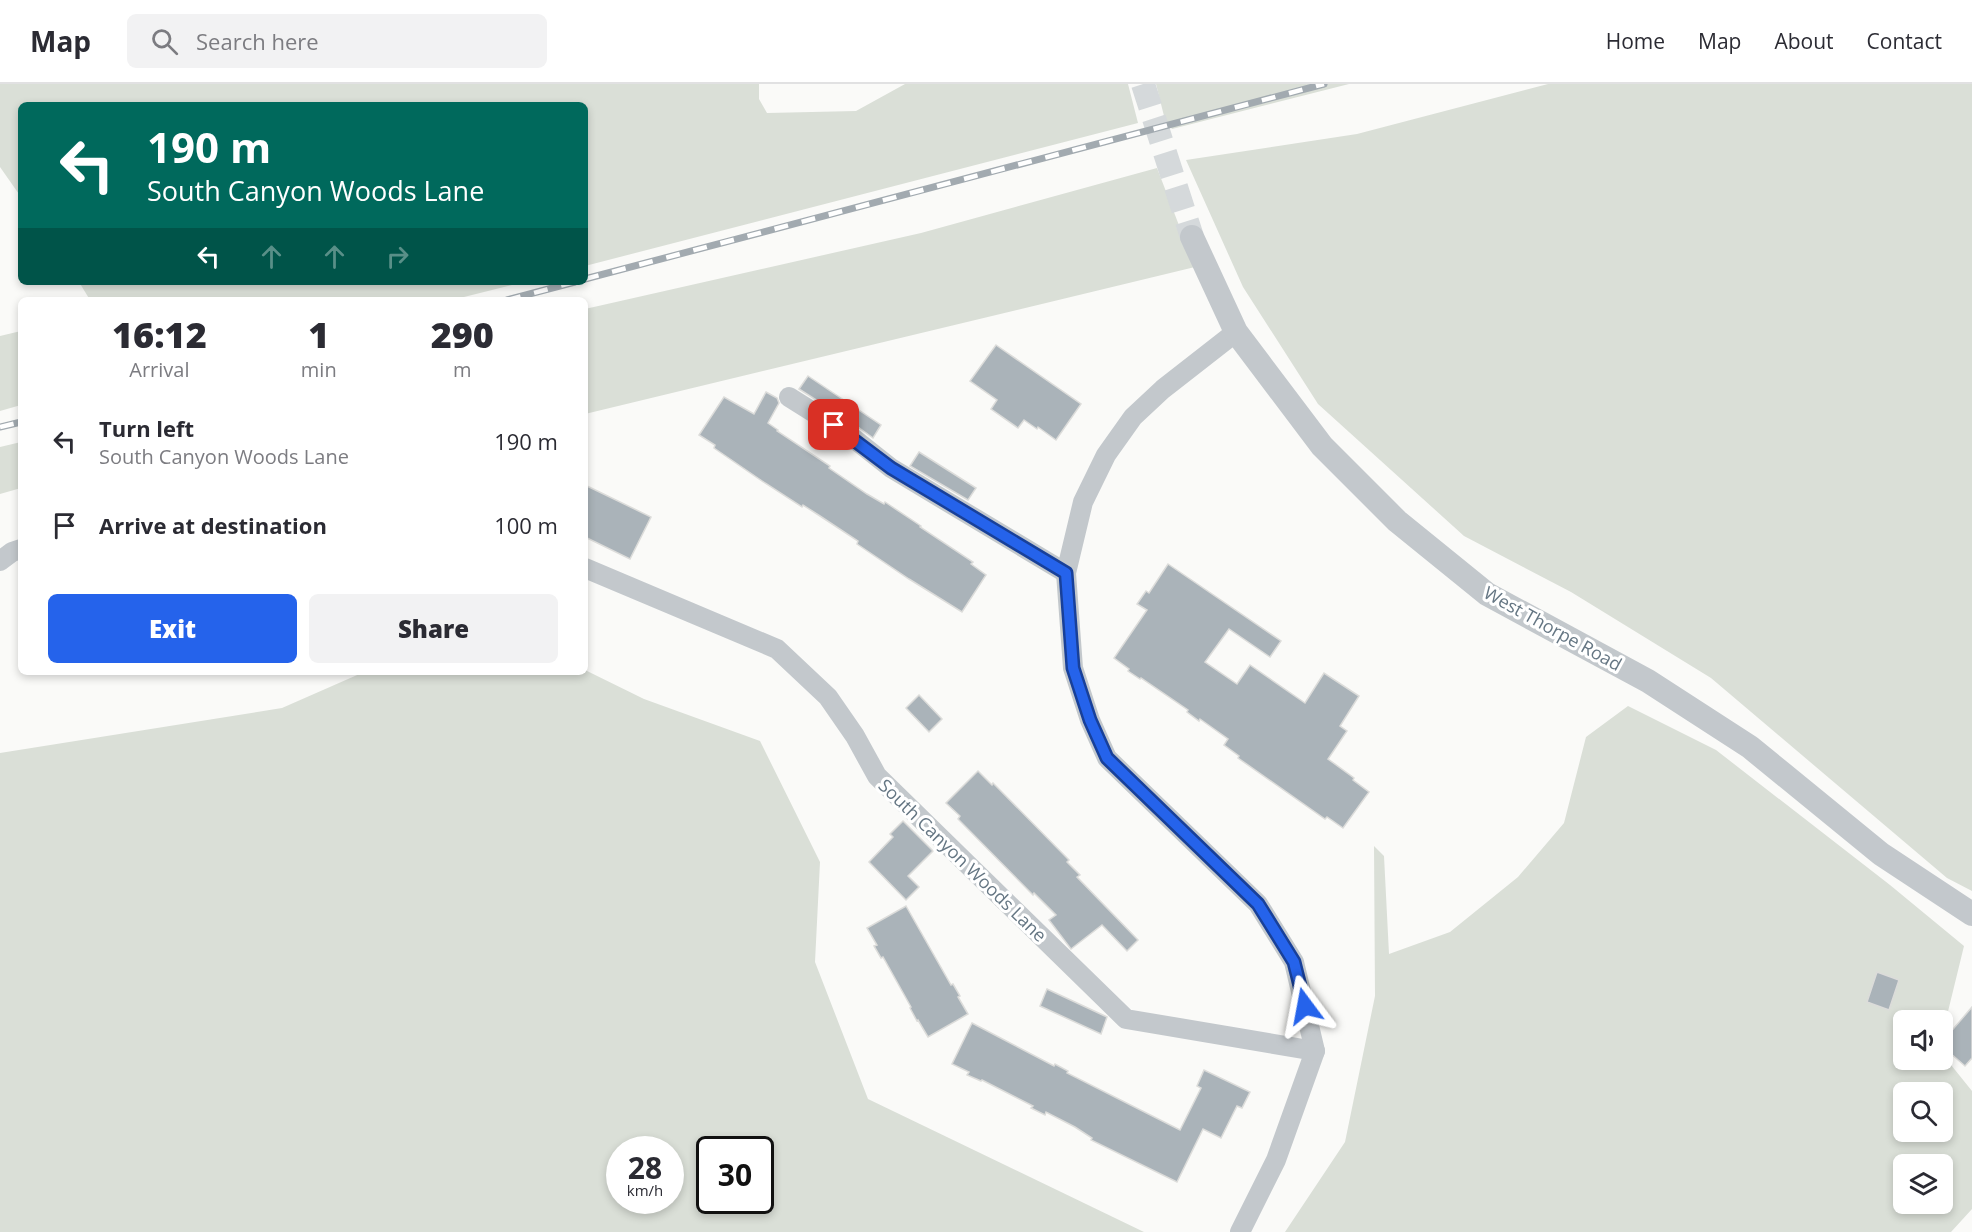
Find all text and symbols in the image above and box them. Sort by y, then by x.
search box [127,14,547,68]
text: Map [30,22,91,60]
icon: search [148,25,181,58]
text: Search here [196,26,319,56]
text: Home [1606,27,1665,55]
text: Map [1698,27,1741,55]
text: About [1774,27,1834,55]
text: Contact [1867,27,1942,55]
text: 190 m [147,118,271,175]
icon: left [48,126,126,204]
text: South Canyon Woods Lane [147,172,484,209]
icon: left [192,240,225,273]
icon: ahead [255,240,288,273]
icon: ahead [318,240,351,273]
icon: right [381,240,414,273]
text: 16:12 [112,310,207,359]
text: 1 [308,310,329,359]
text: 290 [431,310,494,359]
text: Arrival [129,356,190,383]
text: min [301,356,337,383]
text: m [453,356,472,383]
pin [808,399,859,450]
icon: arrive [817,408,850,441]
text: Turn left [99,413,194,443]
icon: left [48,425,81,458]
text: 190 m [494,426,558,456]
text: South Canyon Woods Lane [99,443,349,470]
icon: arrive [48,509,81,542]
text: Arrive at destination [99,510,327,540]
text: 100 m [494,510,558,540]
street label: West Thorpe Road [1480,580,1626,676]
button: Exit [48,594,297,663]
button: Share [309,594,558,663]
street label: South Canyon Woods Lane [874,773,1052,947]
position arrow [1273,974,1337,1038]
map controls [1893,1010,1953,1214]
button: sound [1893,1010,1953,1070]
button: search [1893,1082,1953,1142]
speed limit sign: 30 [696,1136,774,1214]
text: 28 [628,1147,662,1188]
button: layers [1893,1154,1953,1214]
text: km/h [627,1180,663,1200]

